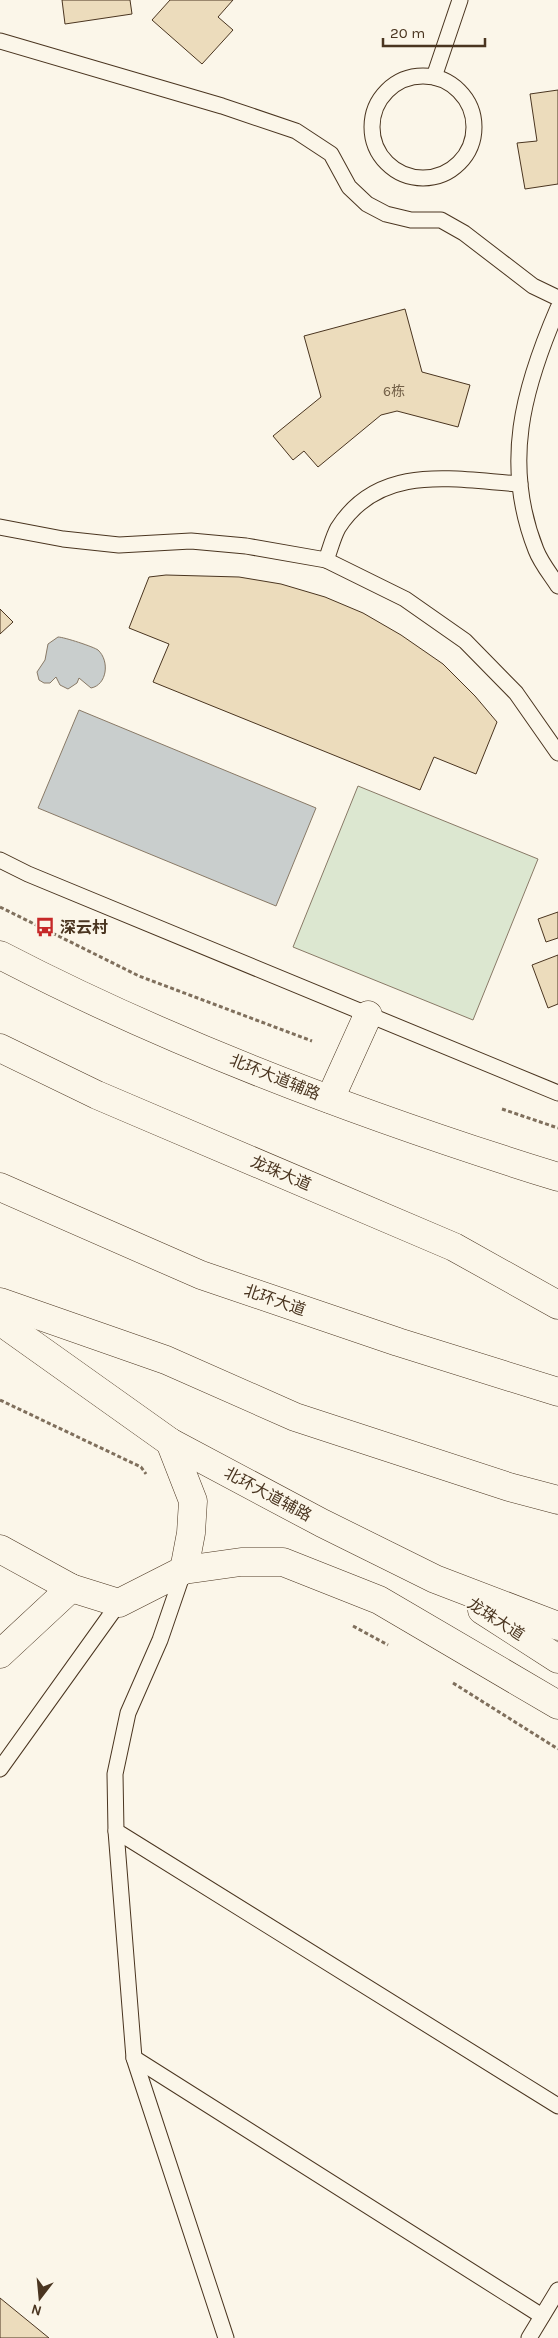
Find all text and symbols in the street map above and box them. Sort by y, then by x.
scale bar [383,15,486,47]
text: 20 m [390,24,425,42]
house number: 6栋 [383,383,405,400]
bus stop icon: 深云村 [34,916,56,938]
place label: 深云村 [60,918,108,937]
street label: 北环大道辅路 [227,1050,323,1104]
street label: 龙珠大道 [248,1152,314,1194]
street label: 北环大道 [242,1281,308,1319]
street label: 北环大道辅路 [221,1463,315,1525]
street label: 龙珠大道 [464,1594,528,1644]
north arrow [15,2273,65,2323]
text: N [29,2300,44,2320]

